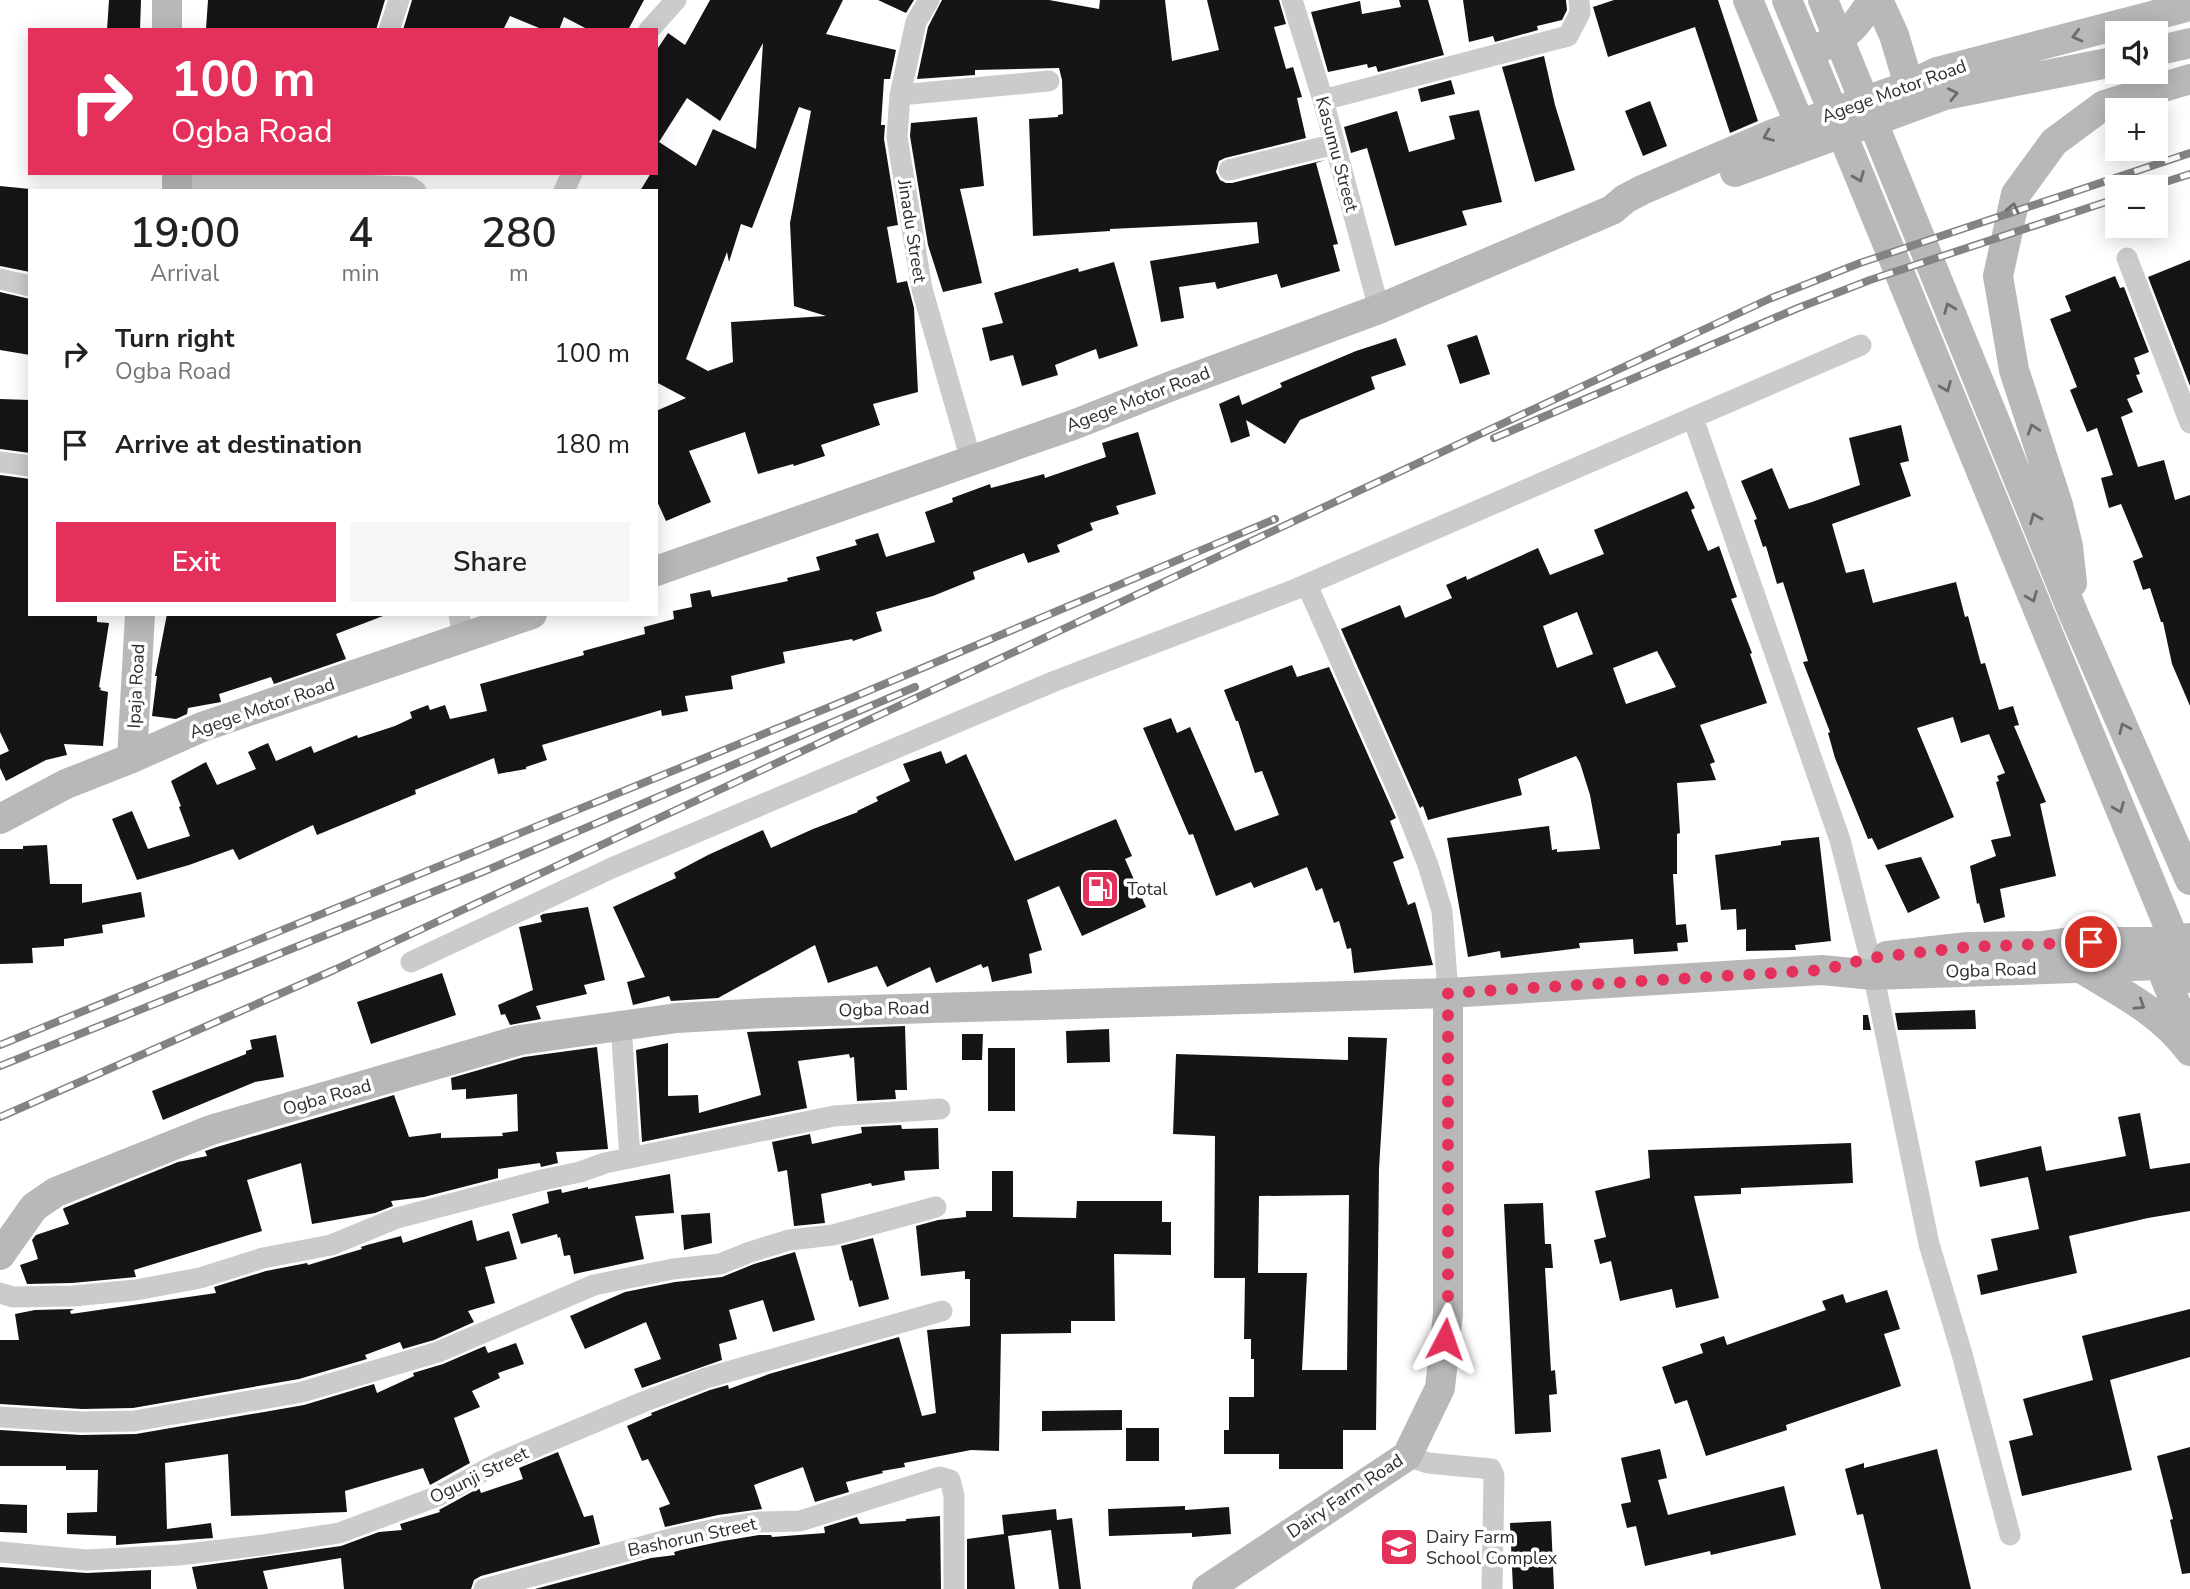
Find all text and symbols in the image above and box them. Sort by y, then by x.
map controls [2105,21,2168,238]
button: sound [2105,21,2168,84]
one-way arrow [2071,28,2083,42]
text: 100 m [171,46,315,113]
street label: Agege Motor Road [1818,54,1970,128]
icon: right [56,56,147,147]
one-way arrow [1947,87,1959,102]
street label: Kasumu Street [1310,94,1364,215]
button: + [2105,98,2168,161]
text: Ogba Road [171,110,333,153]
one-way arrow [1762,128,1774,142]
one-way arrow [1851,169,1865,182]
button: − [2105,175,2168,238]
street label: Jinadu Street [892,177,932,285]
one-way arrow [2004,202,2019,214]
text: 19:00 [129,205,240,262]
text: 4 [348,205,373,262]
text: 280 [481,205,557,262]
text: Arrival [150,258,219,289]
text: min [342,258,380,289]
text: m [509,258,529,289]
one-way arrow [1943,302,1957,315]
text: Turn right [115,321,234,356]
icon: right [56,335,94,373]
text: 100 m [554,336,630,371]
text: Ogba Road [115,356,231,387]
street label: Agege Motor Road [1063,360,1213,438]
one-way arrow [1937,380,1951,392]
one-way arrow [2027,424,2042,436]
icon: arrive [56,426,94,464]
text: Arrive at destination [115,427,362,462]
text: 180 m [554,427,630,462]
one-way arrow [2029,513,2043,525]
button: Exit [56,522,336,602]
button: Share [350,522,630,602]
one-way arrow [2024,591,2038,603]
street label: Ipaja Road [122,643,150,729]
street label: Agege Motor Road [186,672,338,744]
one-way arrow [2118,722,2132,735]
one-way arrow [2111,800,2125,813]
fuel station icon: Total [1079,868,1121,910]
place label: Total [1127,877,1168,901]
pin [2061,912,2121,972]
icon: arrive [2072,923,2110,961]
street label: Ogba Road [1945,956,2037,984]
street label: Ogba Road [838,995,930,1023]
one-way arrow [2133,996,2146,1009]
street label: Ogba Road [280,1073,374,1121]
position arrow [1408,1302,1482,1376]
street label: Ogunji Street [426,1440,533,1509]
street label: Dairy Farm Road [1282,1448,1408,1544]
street label: Bashorun Street [625,1511,759,1562]
place label: Dairy Farm School Complex [1426,1525,1558,1570]
school or university icon: Dairy Farm School Complex [1378,1526,1420,1568]

